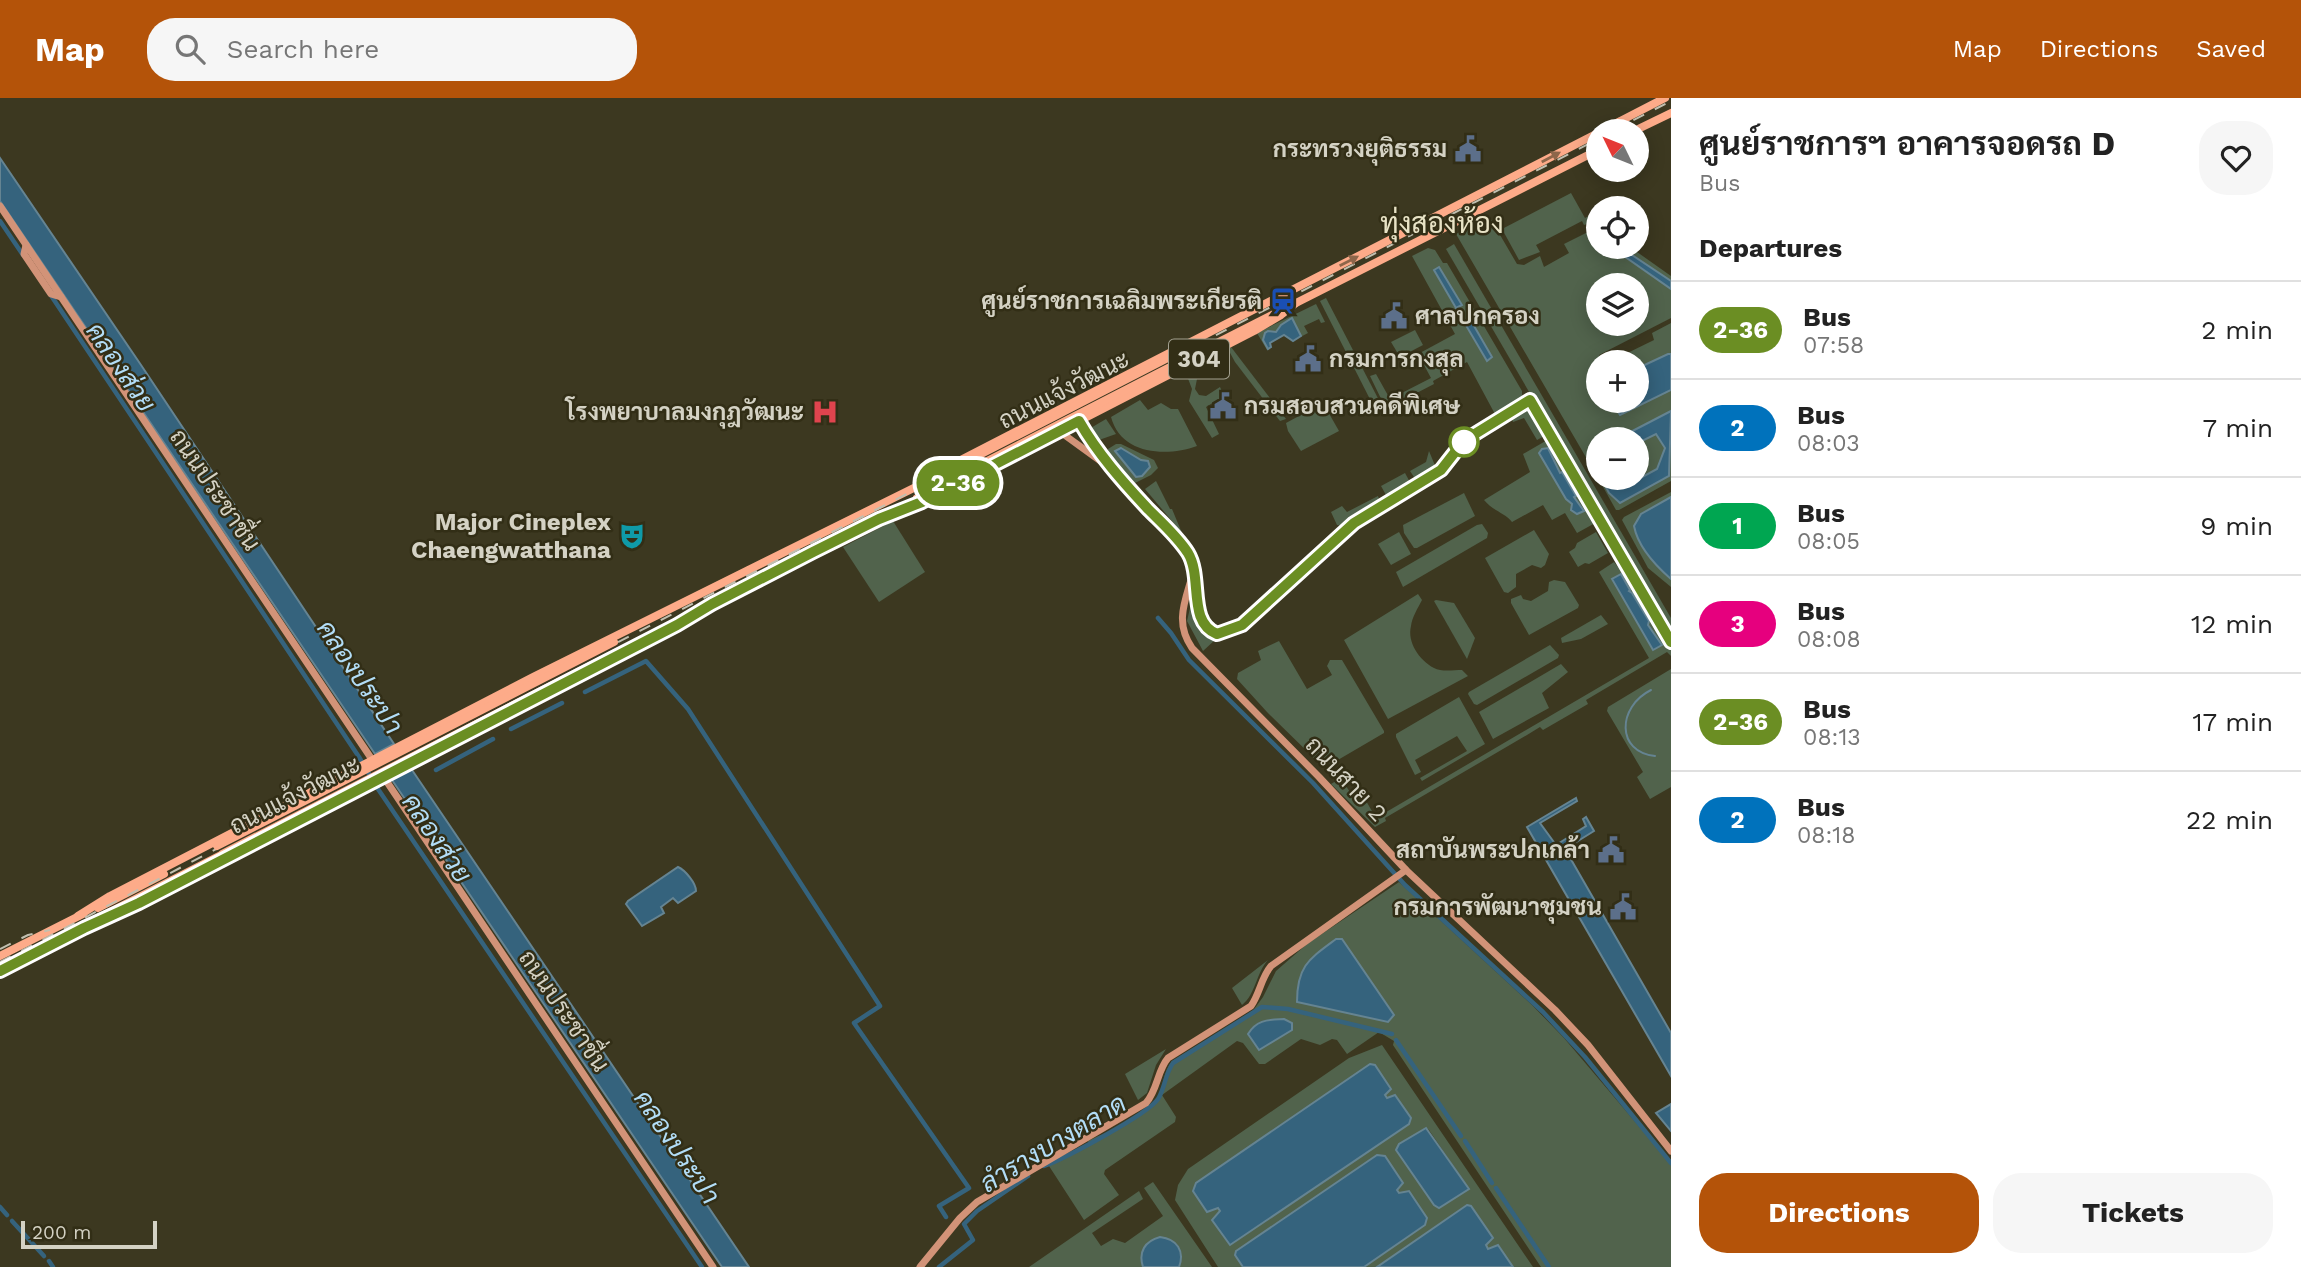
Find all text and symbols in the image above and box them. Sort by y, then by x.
search box [147,18,637,81]
text: Map [35,30,105,69]
icon: search [171,30,209,68]
text: Search here [227,34,379,64]
text: Map [1953,35,2002,63]
text: Directions [2040,35,2158,63]
text: Saved [2196,35,2266,63]
north arrow [1586,119,1648,182]
map controls [1586,119,1649,490]
button: heart [2199,121,2273,195]
text: ศูนย์ราชการฯ อาคารจอดรถ D [1699,124,2115,163]
public building icon: กระทรวงยุติธรรม [1453,134,1483,164]
place label: กระทรวงยุติธรรม [1273,135,1447,166]
one-way arrow [1541,151,1561,163]
text: Bus [1699,170,1740,197]
button: locate [1586,196,1649,259]
district label: ทุ่งสองห้อง [1380,205,1504,243]
text: Departures [1699,233,1842,263]
one-way arrow [1339,256,1359,267]
button: layers [1586,273,1649,336]
place label: ศูนย์ราชการเฉลิมพระเกียรติ [981,285,1262,317]
station icon: ศูนย์ราชการเฉลิมพระเกียรติ [1268,286,1298,316]
public building icon: ศาลปกครอง [1379,301,1409,331]
place label: ศาลปกครอง [1415,302,1540,330]
text: Bus [1803,302,1851,332]
text: 2 min [2201,315,2273,345]
text: 2-36 [1713,316,1768,344]
water label: คลองส่วย [80,317,162,417]
text: 07:58 [1803,332,1864,359]
road number: 304 [1169,340,1229,378]
street label: ถนนแจ้งวัฒนะ [993,344,1134,435]
public building icon: กรมการกงสุล [1293,344,1323,374]
place label: กรมการกงสุล [1329,345,1464,376]
button: + [1586,350,1649,413]
public building icon: กรมสอบสวนคดีพิเศษ [1208,391,1238,421]
place label: กรมสอบสวนคดีพิเศษ [1244,391,1461,420]
place label: โรงพยาบาลมงกุฎวัฒนะ [564,396,804,429]
hospital icon: โรงพยาบาลมงกุฎวัฒนะ [810,397,840,427]
text: Bus [1797,400,1845,430]
text: 7 min [2203,413,2273,443]
text: 2 [1730,414,1745,442]
street label: ถนนประชาชื่น [164,420,272,556]
unlabelled marker [1449,427,1479,457]
button: − [1586,427,1649,490]
text: 08:03 [1797,430,1860,457]
line badge: 2-36 [909,460,1007,506]
text: 2-36 [930,469,986,497]
text: Bus [1797,498,1845,528]
place label: Major Cineplex Chaengwatthana [411,508,611,564]
text: 9 min [2200,511,2273,541]
text: 1 [1732,512,1743,540]
theatre icon: Major Cineplex Chaengwatthana [617,521,647,551]
text: 08:05 [1797,528,1860,555]
text: Bus [1797,596,1845,626]
text: 12 min [2191,609,2273,639]
text: 3 [1730,610,1745,638]
water label: คลองประปา [311,614,409,740]
text: 08:08 [1797,626,1861,653]
text: Bus [1803,694,1851,724]
text: 17 min [2192,707,2273,737]
text: 2-36 [1713,708,1768,736]
text: 08:13 [1803,724,1861,751]
street label: ถนนสาย 2 [1300,731,1392,827]
street label: ถนนแจ้งวัฒนะ [224,749,365,840]
water label: คลองส่วย [396,788,478,888]
text: Bus [1797,792,1845,822]
text: 22 min [2186,805,2273,835]
text: 2 [1730,806,1745,834]
text: 08:18 [1797,822,1855,849]
place label: สถาบันพระปกเกล้า [1396,834,1590,864]
public building icon: สถาบันพระปกเกล้า [1596,835,1626,865]
place label: กรมการพัฒนาชุมชน [1394,892,1602,924]
public building icon: กรมการพัฒนาชุมชน [1608,892,1638,922]
street label: ถนนประชาชื่น [513,941,621,1077]
water label: คลองประปา [628,1084,726,1210]
water label: ลำรางบางตลาด [975,1088,1131,1198]
button: Directions [1699,1173,1979,1253]
button: Tickets [1993,1173,2273,1253]
scale bar [21,1218,158,1250]
text: 200 m [32,1221,91,1244]

